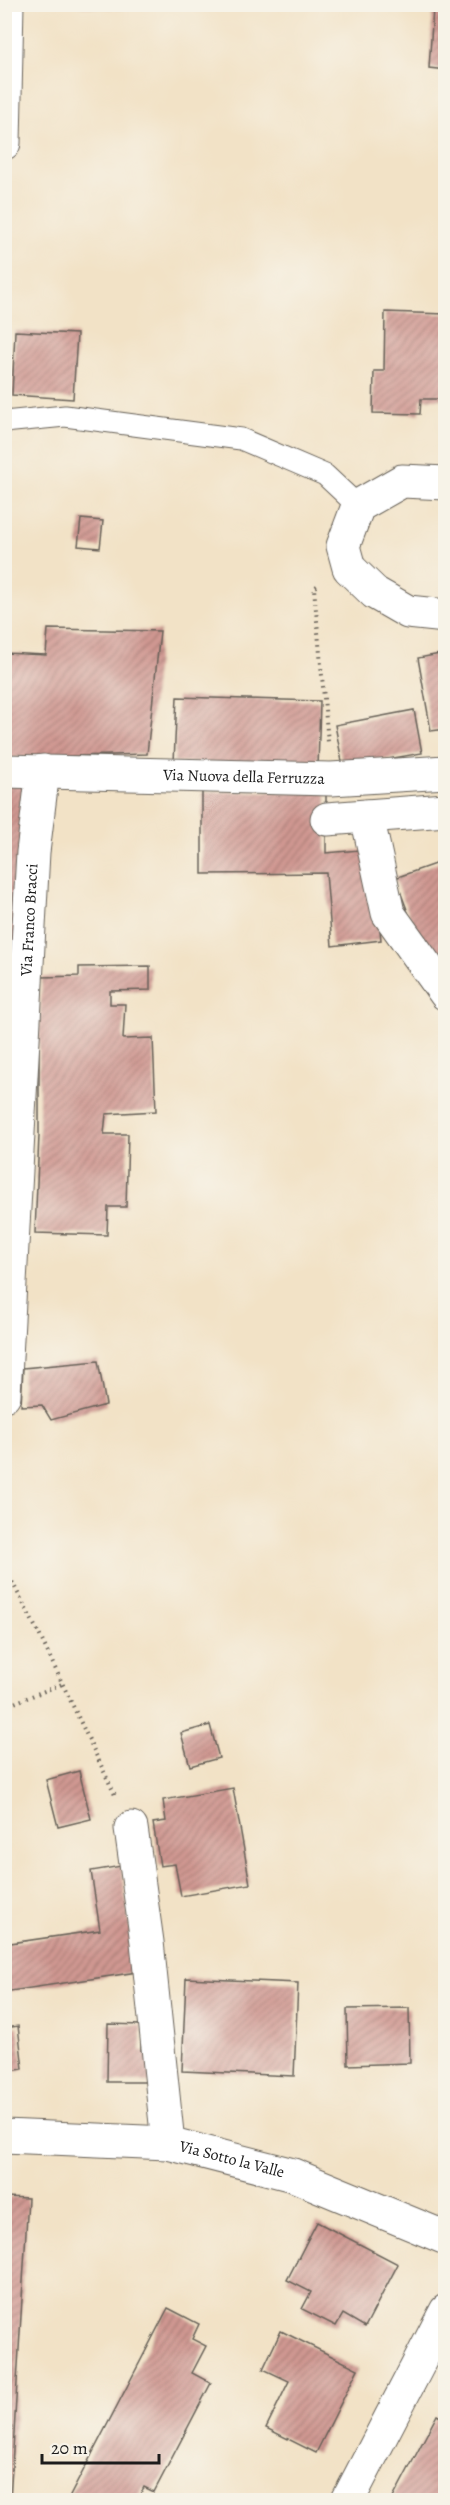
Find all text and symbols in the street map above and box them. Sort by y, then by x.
street label: Via Nuova della Ferruzza [162,764,326,790]
street label: Via Franco Bracci [15,863,43,978]
street label: Via Sotto la Valle [176,2135,287,2183]
scale bar [42,2427,159,2465]
text: 20 m [51,2436,88,2460]

